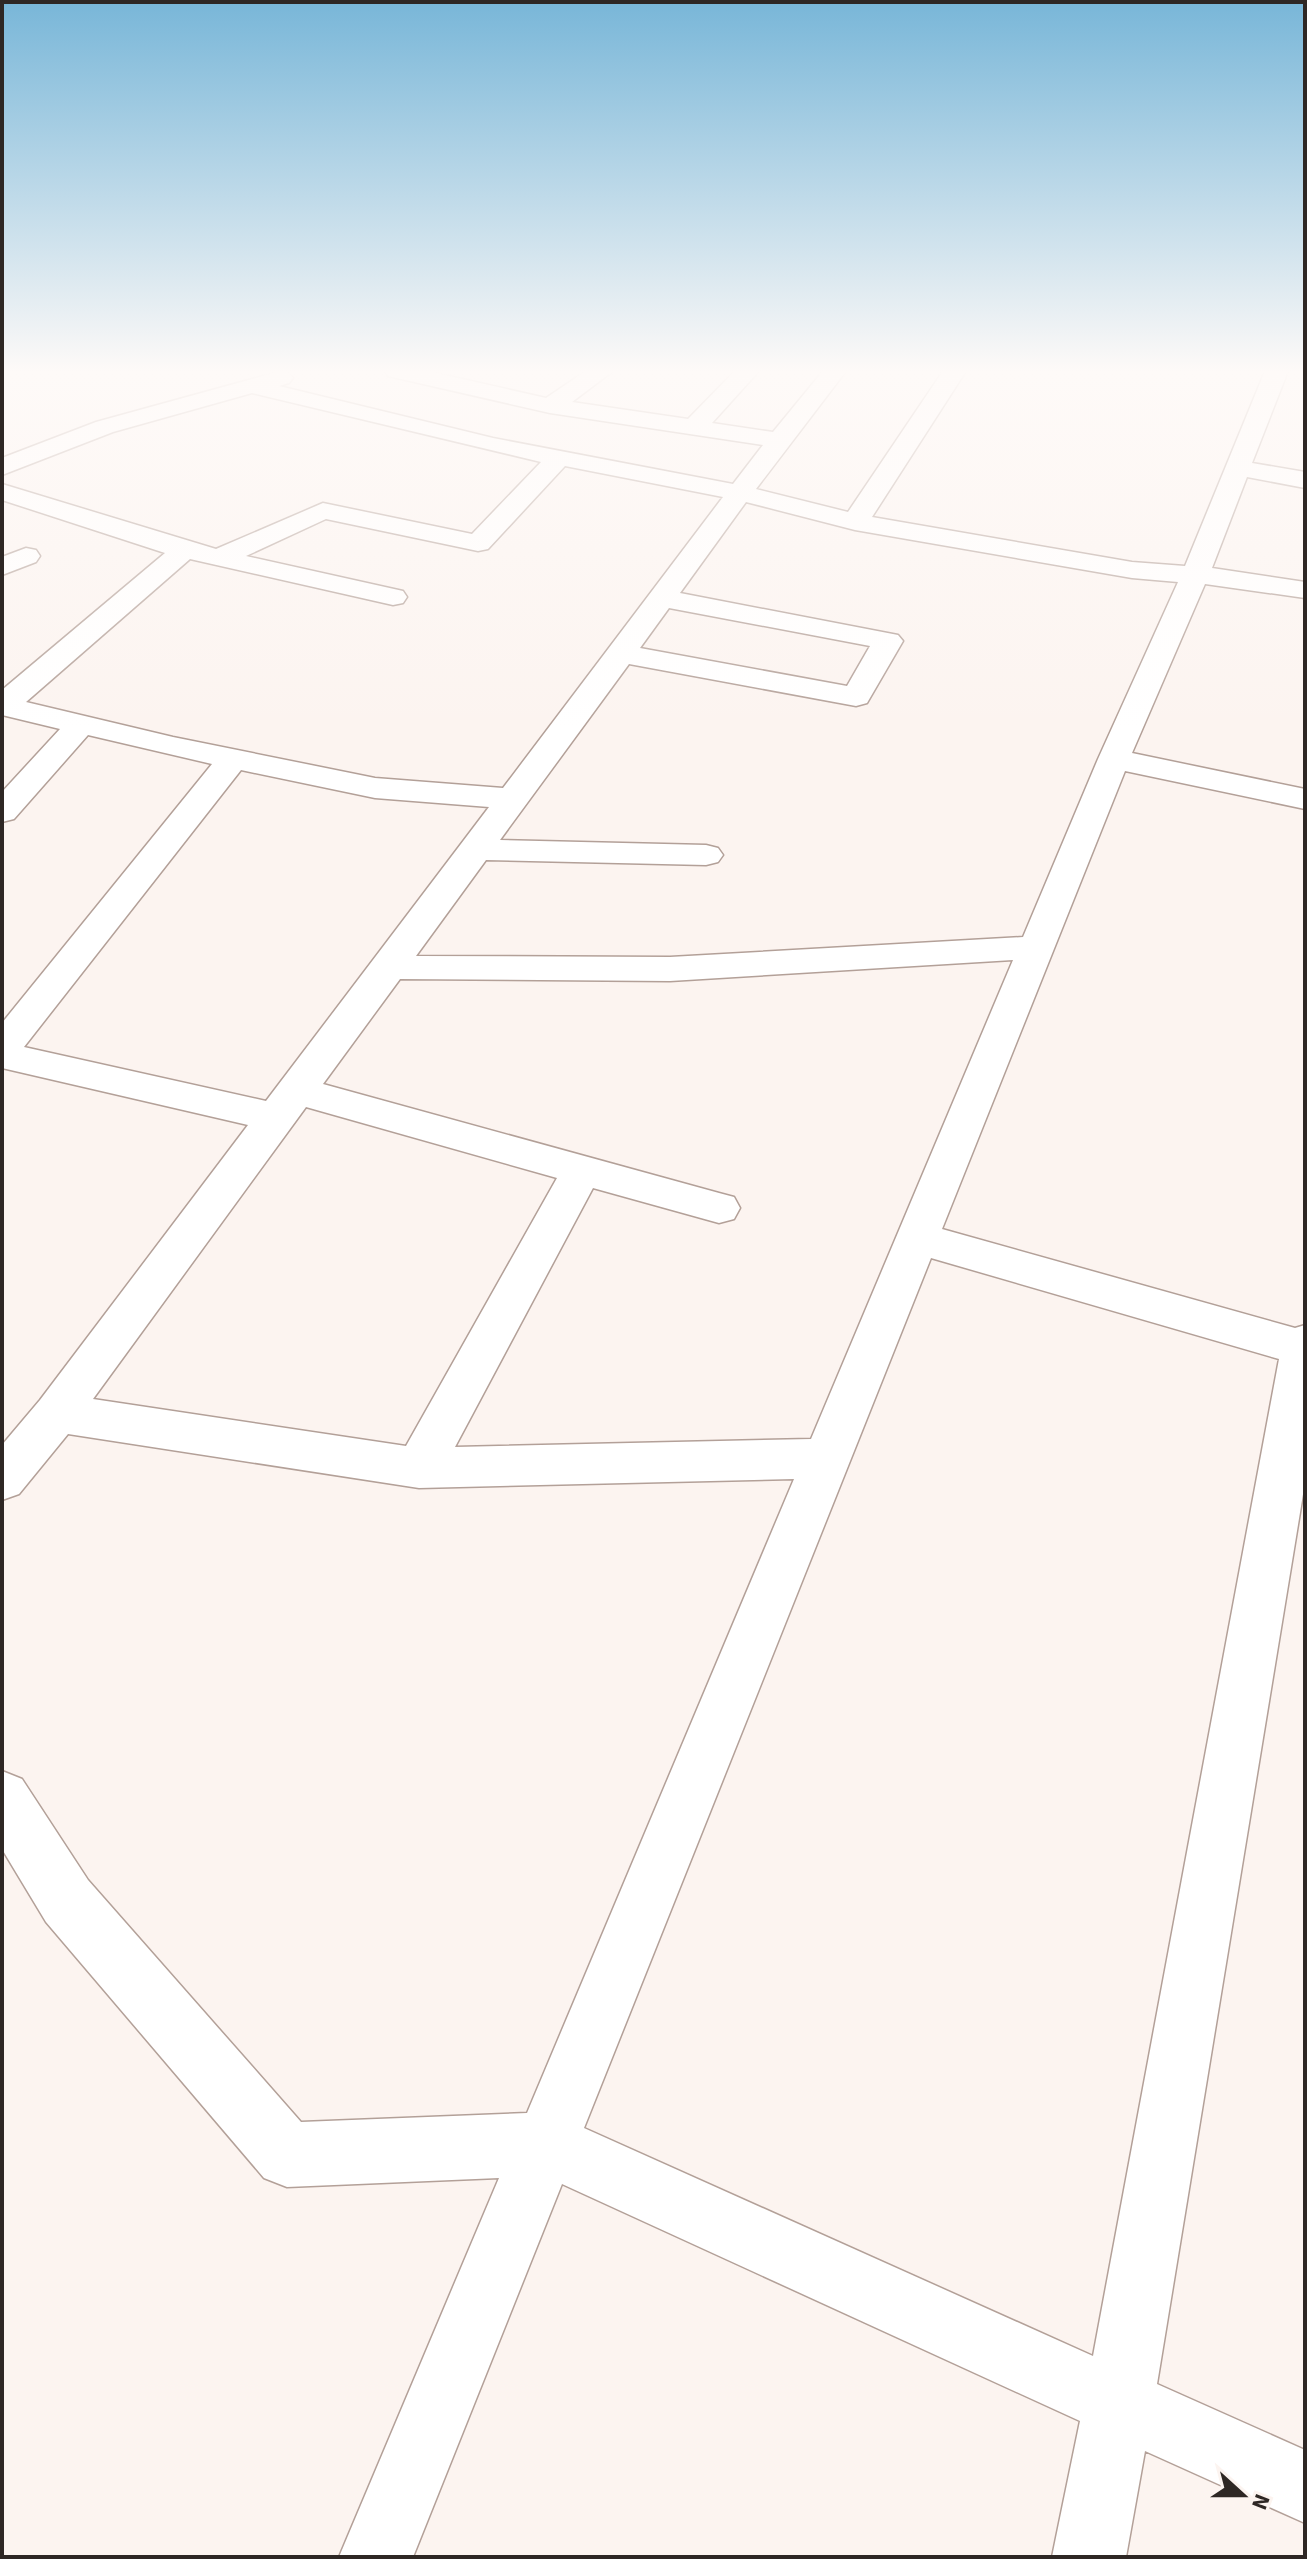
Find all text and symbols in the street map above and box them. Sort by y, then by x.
north arrow [1203,2455,1283,2535]
text: N [1243,2489,1278,2514]

